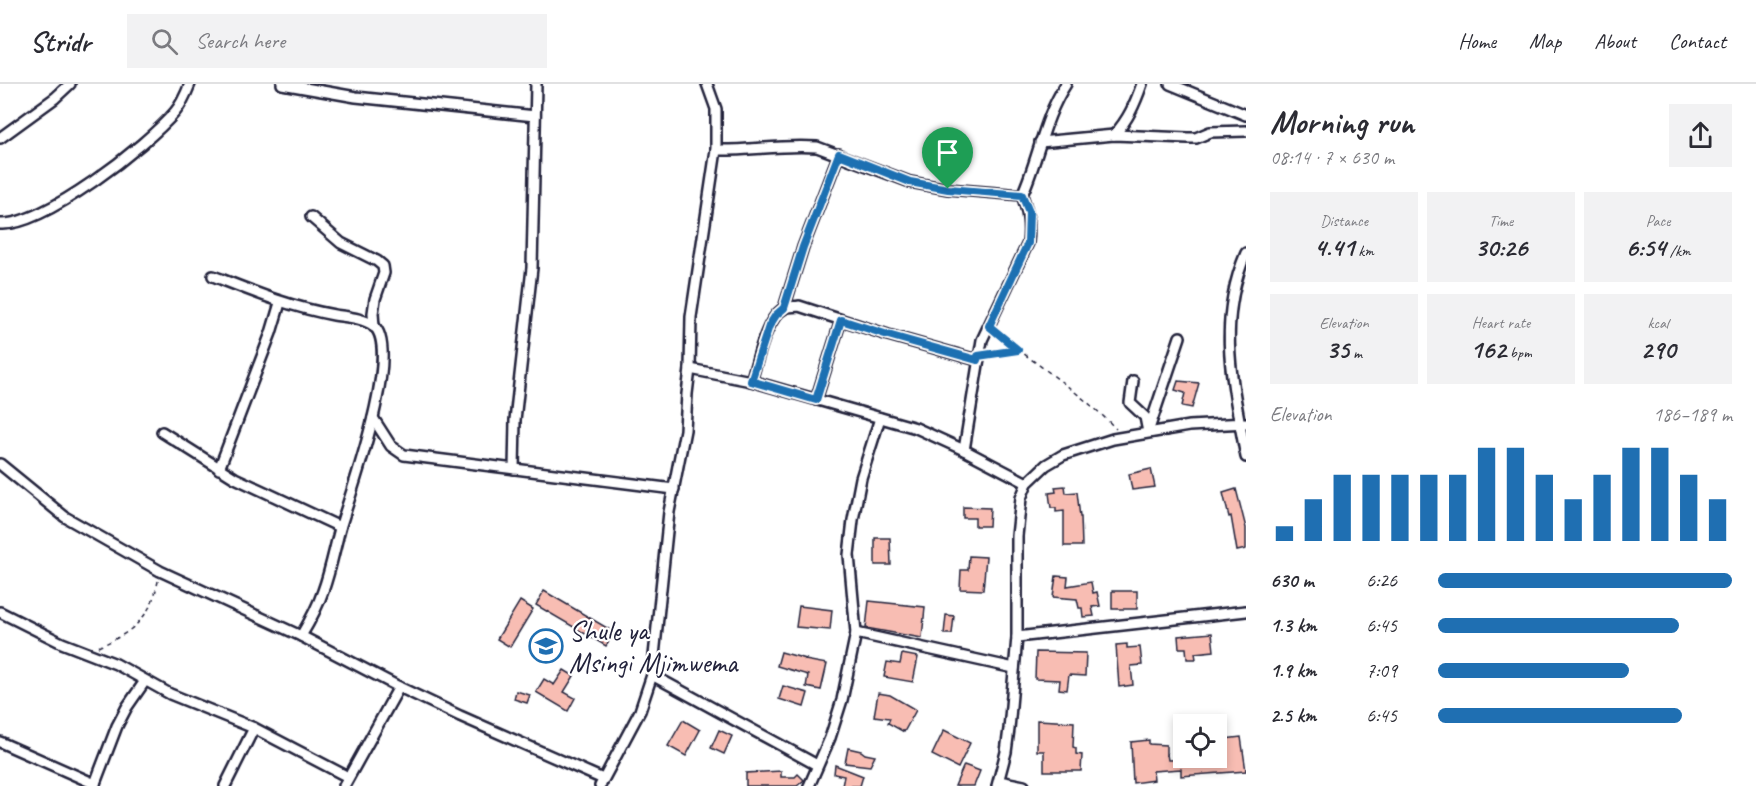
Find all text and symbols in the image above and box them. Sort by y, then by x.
search box [127,14,547,68]
text: Stridr [30,24,91,59]
icon: search [148,25,181,58]
text: Search here [196,27,285,55]
text: Home [1458,28,1496,54]
text: Map [1529,28,1561,54]
text: About [1594,28,1636,54]
text: Contact [1669,28,1726,54]
text: Morning run [1270,101,1414,143]
button: share [1669,104,1732,167]
pin [922,127,973,189]
icon: arrive [931,136,964,169]
text: 08:14 · 7 × 630 m [1270,145,1394,170]
text: Distance [1320,211,1368,231]
text: Time [1489,211,1513,231]
text: Pace [1646,211,1670,231]
text: 4.41 [1314,231,1354,264]
text: 30:26 [1475,231,1527,264]
text: 6:54 [1625,231,1666,264]
text: km [1354,241,1374,261]
text: /km [1666,241,1691,261]
text: Elevation [1319,313,1369,333]
text: Heart rate [1472,313,1530,333]
text: kcal [1647,313,1669,333]
text: 35 [1326,333,1349,366]
text: 162 [1470,333,1506,366]
text: 290 [1641,333,1675,366]
text: m [1349,343,1362,363]
text: bpm [1506,343,1532,363]
text: Elevation [1270,402,1332,427]
text: 186–189 m [1653,402,1732,427]
text: 630 m [1270,568,1314,593]
text: 6:26 [1366,568,1397,593]
place label: Shule ya Msingi Mjimwema [569,613,739,680]
text: 1.3 km [1270,613,1317,638]
text: 6:45 [1366,613,1397,638]
school or university icon: Shule ya Msingi Mjimwema [528,628,564,664]
text: 1.9 km [1270,658,1316,683]
text: 7:09 [1366,658,1397,683]
text: 2.5 km [1270,703,1316,728]
text: 6:45 [1366,703,1397,728]
map controls [1173,714,1227,768]
button: locate [1173,714,1227,768]

